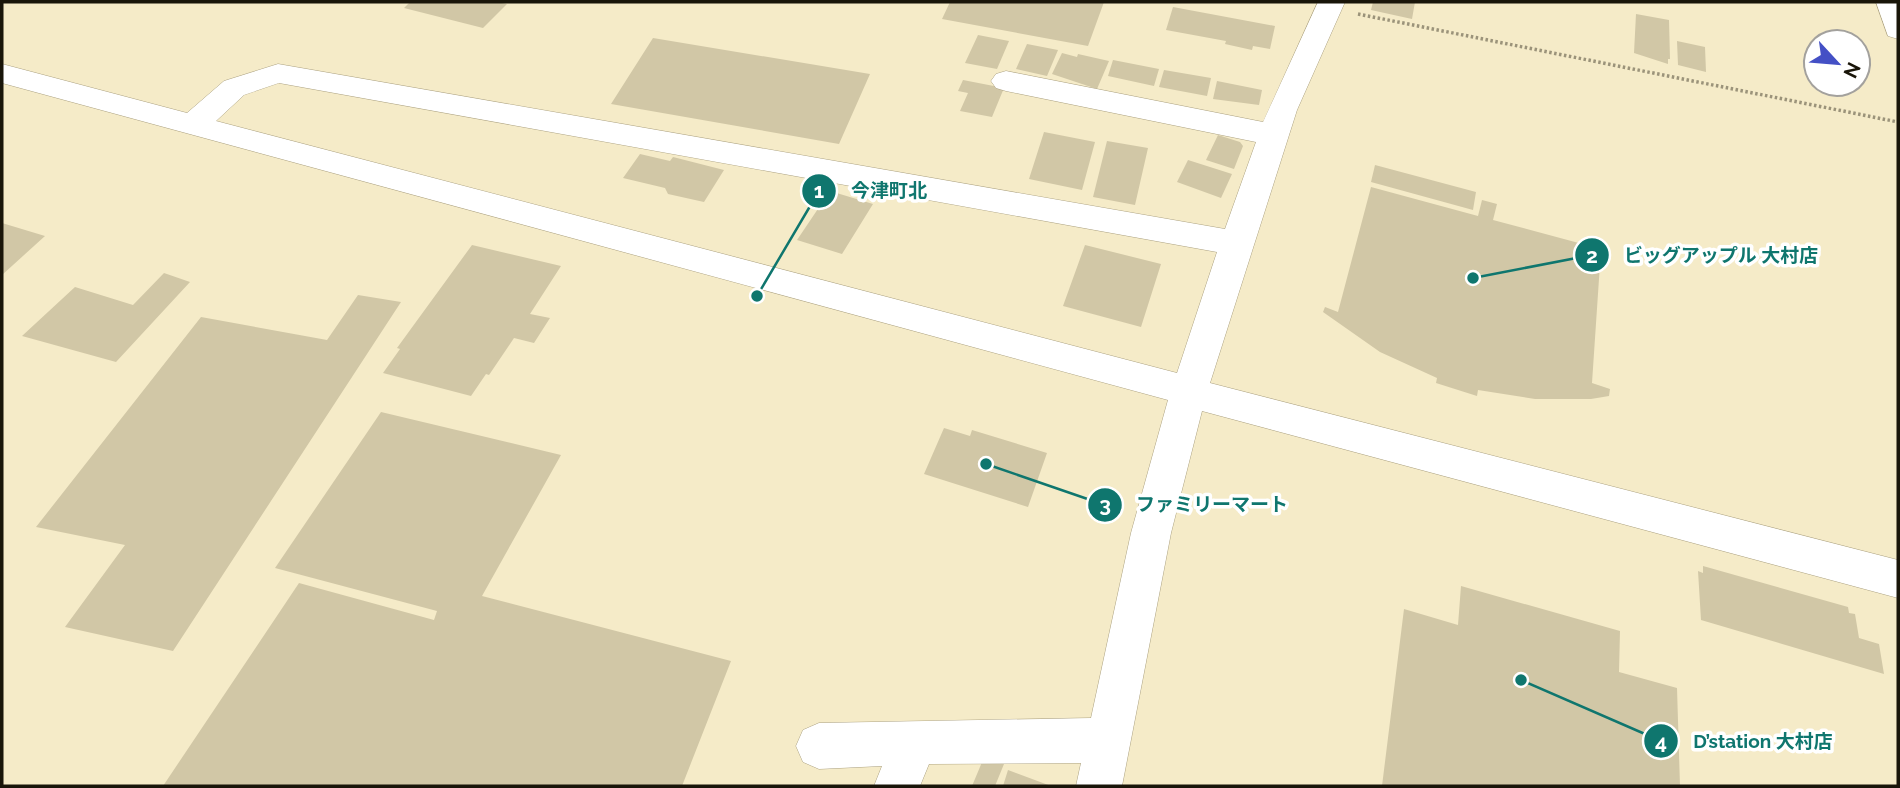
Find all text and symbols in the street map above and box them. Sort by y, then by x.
north arrow [1802,28,1872,98]
text: N [1839,59,1865,82]
callout: 今津町北 [802,171,941,211]
text: 1 [814,178,824,203]
text: 今津町北 [851,179,927,201]
callout: ビッグアップル 大村店 [1574,235,1832,275]
text: 2 [1586,243,1598,268]
text: ビッグアップル 大村店 [1624,244,1818,266]
callout: ファミリーマート [1087,485,1302,525]
text: 3 [1099,492,1111,517]
text: ファミリーマート [1136,493,1288,515]
callout: D’station 大村店 [1644,721,1846,761]
text: 4 [1655,729,1667,754]
text: D’station 大村店 [1693,730,1833,752]

